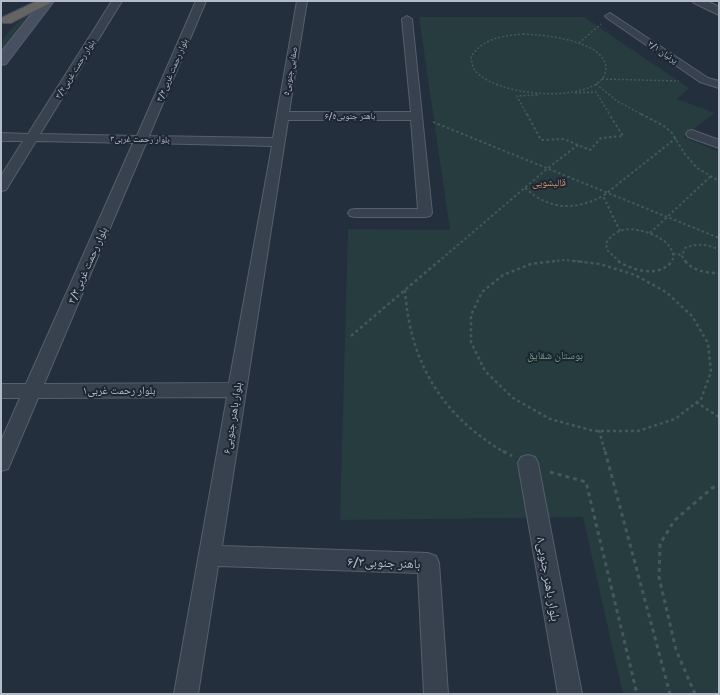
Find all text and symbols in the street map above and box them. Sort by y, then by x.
street label: بلوار رحمت غربی۳/۲ [53,37,98,101]
street label: بلوار رحمت غربی۳/۴ [154,37,191,103]
street label: پرنیان ۲/۱ [646,38,680,67]
street label: صفایی جنوبی۵ [281,46,300,96]
street label: باهنر جنوبی۶/۵ [325,111,376,122]
street label: بلوار رحمت غربی۳ [110,133,170,146]
district label: قالیشویی [532,177,566,189]
street label: بلوار رحمت غربی۳/۳ [65,225,110,306]
park label: بوستان شقایق [527,349,583,362]
street label: بلوار باهنر جنوبی۶ [220,381,245,455]
street label: بلوار رحمت غربی۱ [83,384,155,397]
street label: ۸بلوار باهنر جنوبی [533,536,563,623]
street label: ۶/۳باهنر جنوبی [347,554,421,572]

